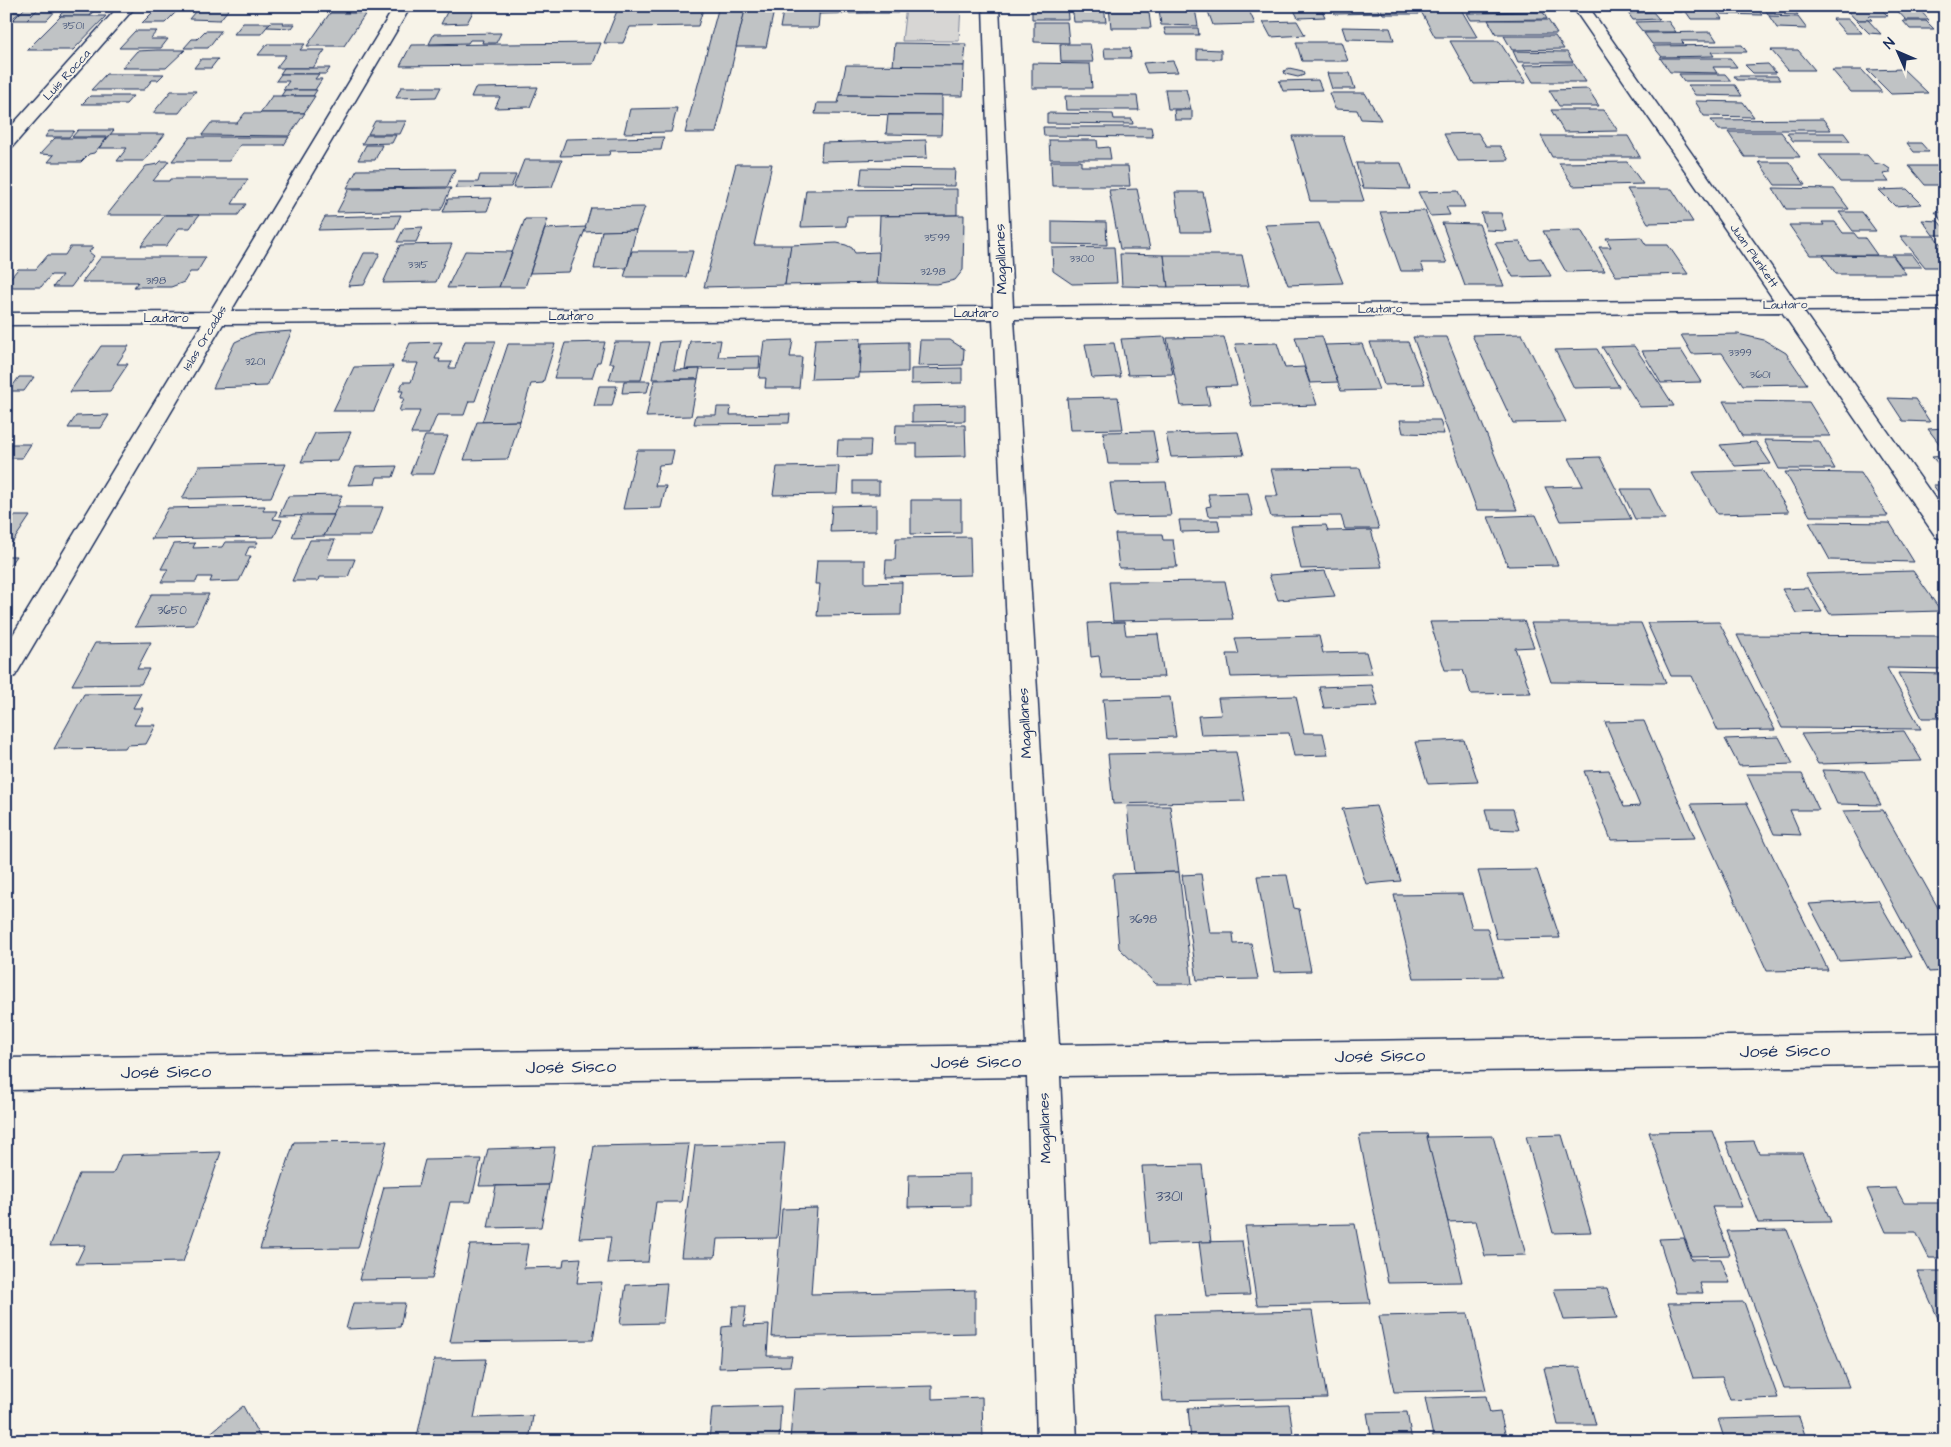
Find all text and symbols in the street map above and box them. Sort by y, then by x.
house number: 3501 [62,18,84,33]
north arrow [1874,28,1924,78]
text: N [1879,33,1900,54]
street label: Luis Rocca [39,46,95,104]
street label: Juan Plunkett [1726,221,1782,292]
street label: Magallanes [989,223,1014,295]
house number: 3599 [924,230,950,245]
house number: 3300 [1069,251,1095,266]
house number: 3315 [408,257,428,272]
house number: 3298 [920,264,946,279]
house number: 3198 [146,273,166,288]
street label: Lautaro [1762,296,1808,314]
street label: Lautaro [1357,300,1403,318]
street label: Islas Orcadas [179,302,231,374]
street label: Lautaro [954,305,999,322]
street label: Lautaro [549,308,594,325]
street label: Lautaro [144,310,189,327]
house number: 3399 [1728,345,1752,360]
house number: 3201 [245,354,266,369]
house number: 3601 [1750,367,1771,382]
house number: 3650 [157,602,187,619]
street label: Magallanes [1013,687,1038,759]
house number: 3698 [1129,911,1157,928]
street label: José Sisco [1740,1038,1830,1064]
street label: José Sisco [1335,1043,1425,1069]
street label: José Sisco [931,1049,1021,1075]
street label: José Sisco [526,1054,616,1080]
street label: José Sisco [121,1059,211,1085]
street label: Magallanes [1033,1092,1058,1164]
house number: 3301 [1156,1186,1182,1207]

